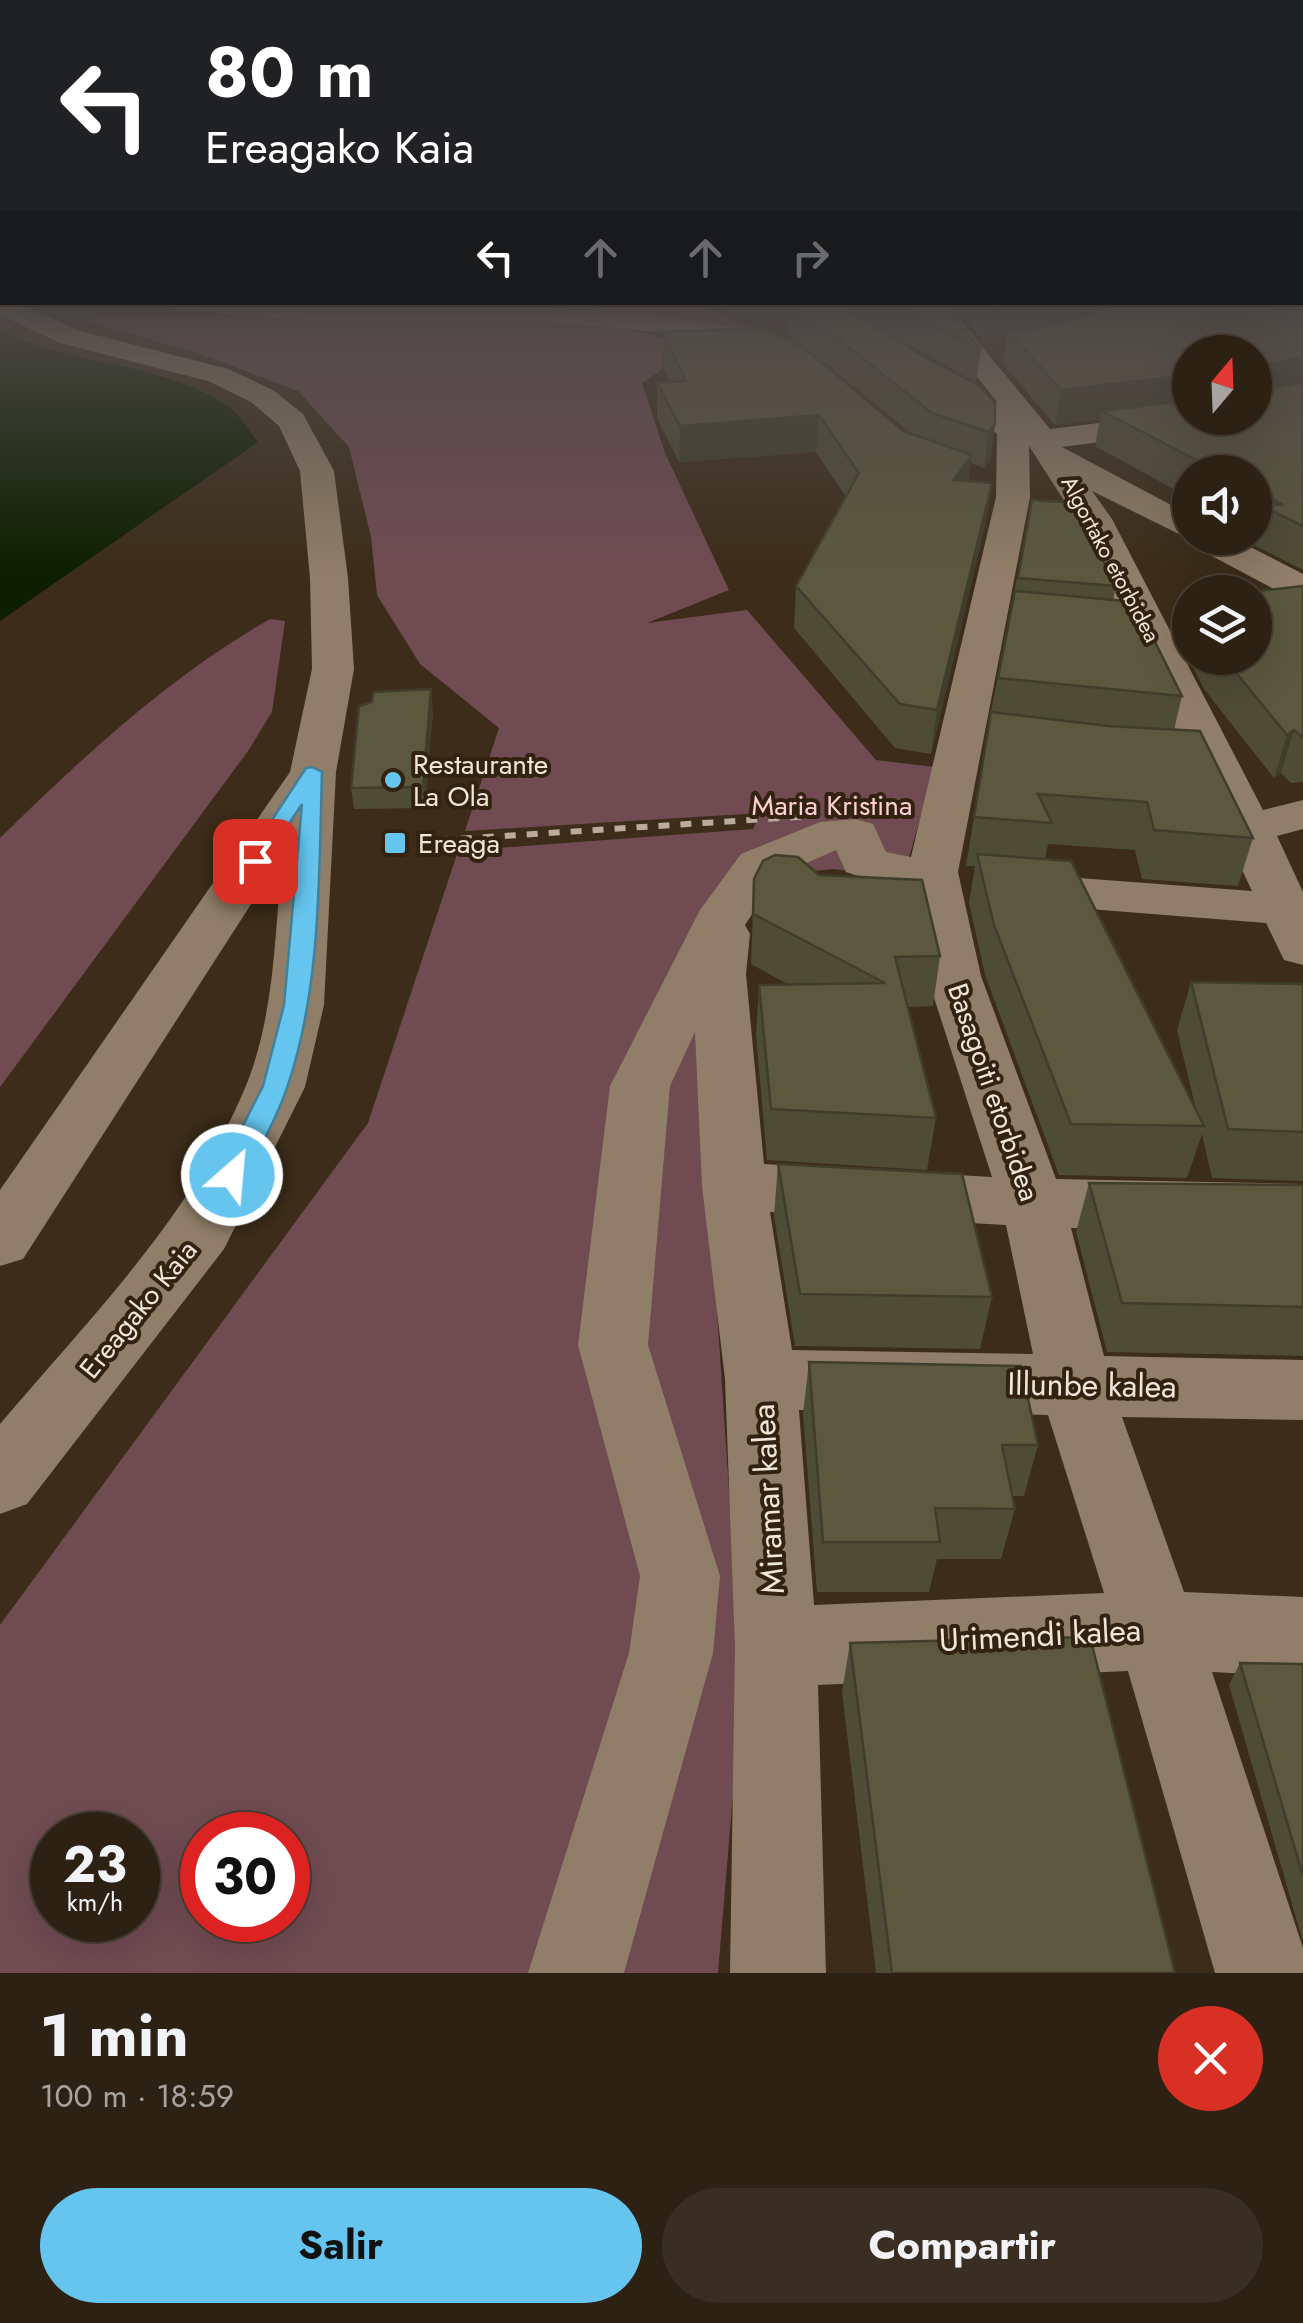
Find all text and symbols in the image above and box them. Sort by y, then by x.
text: 80 m [205,22,374,123]
icon: left [40,40,170,170]
text: Ereagako Kaia [205,115,474,180]
icon: left [468,230,523,285]
icon: ahead [573,230,628,285]
icon: ahead [678,230,733,285]
icon: right [783,230,838,285]
north arrow [1172,335,1272,435]
map controls [1172,335,1272,675]
button: sound [1172,455,1272,555]
street label: Algortako etorbidea [1054,470,1168,648]
button: layers [1172,575,1272,675]
place label: Restaurante La Ola [413,744,548,817]
marker: Restaurante La Ola [382,769,404,791]
park label: Maria Kristina [751,785,913,826]
pin [213,819,298,904]
place label: Ereaga [418,823,500,864]
marker: Ereaga [382,830,408,856]
icon: arrive [228,834,283,889]
street label: Basagoiti etorbidea [937,978,1050,1207]
position arrow [180,1123,284,1227]
street label: Ereagako Kaia [70,1231,207,1387]
street label: Illunbe kalea [1007,1361,1177,1409]
street label: Miramar kalea [740,1403,796,1595]
street label: Urimendi kalea [938,1607,1142,1663]
speed limit sign: 30 [180,1812,310,1942]
text: 23 [63,1828,127,1901]
text: km/h [67,1884,123,1920]
text: 1 min [40,1992,189,2079]
button: close [1158,2006,1263,2111]
text: 100 m · 18:59 [40,2073,234,2119]
button: Salir [40,2188,642,2303]
button: Compartir [662,2188,1263,2303]

